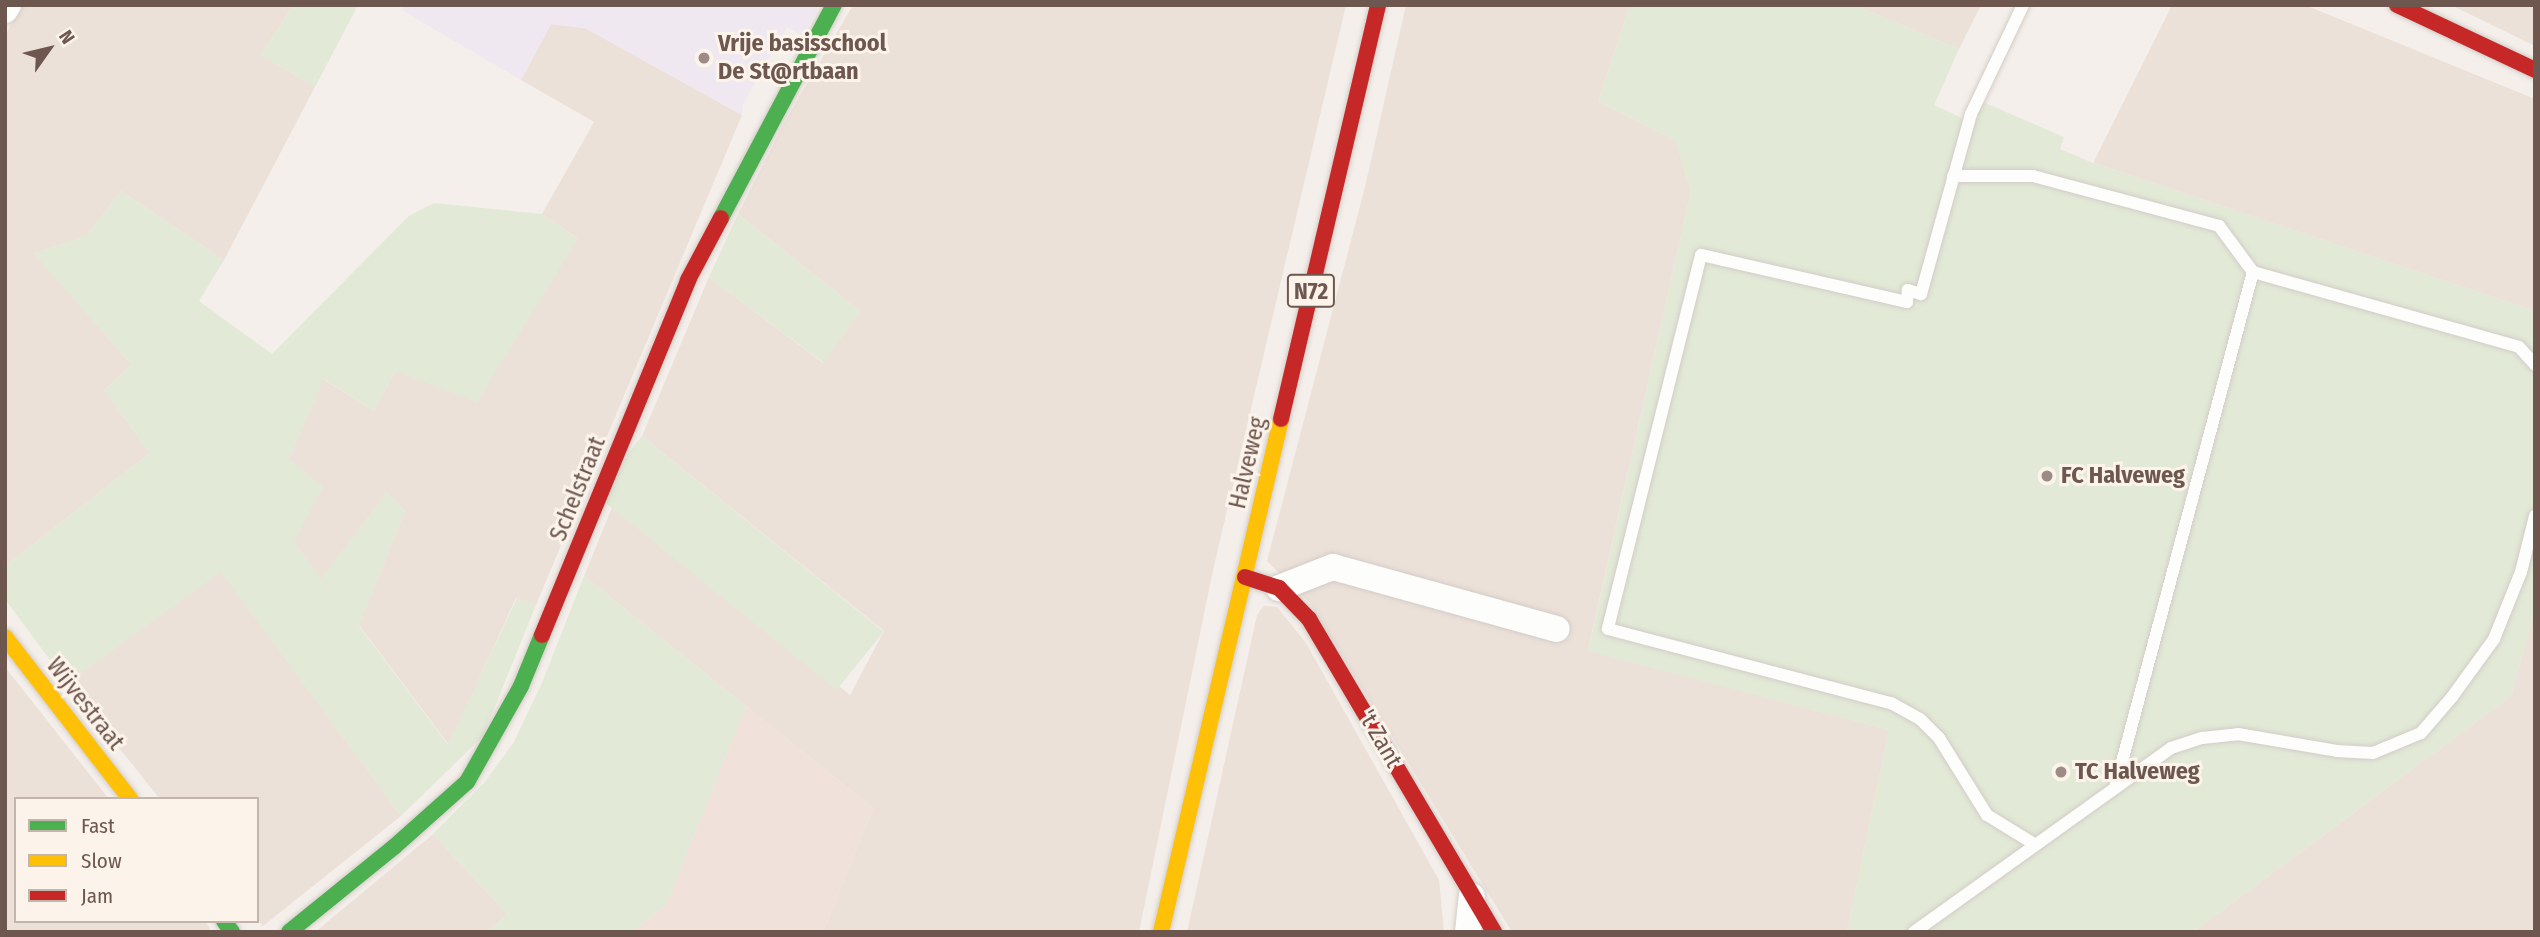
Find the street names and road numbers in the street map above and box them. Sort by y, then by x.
road number: N72 [1286,272,1336,310]
street label: Halveweg [1223,414,1273,512]
street label: Schelstraat [544,433,612,545]
street label: Wijvestraat [40,652,130,756]
street label: 't Zant [1352,705,1408,773]

